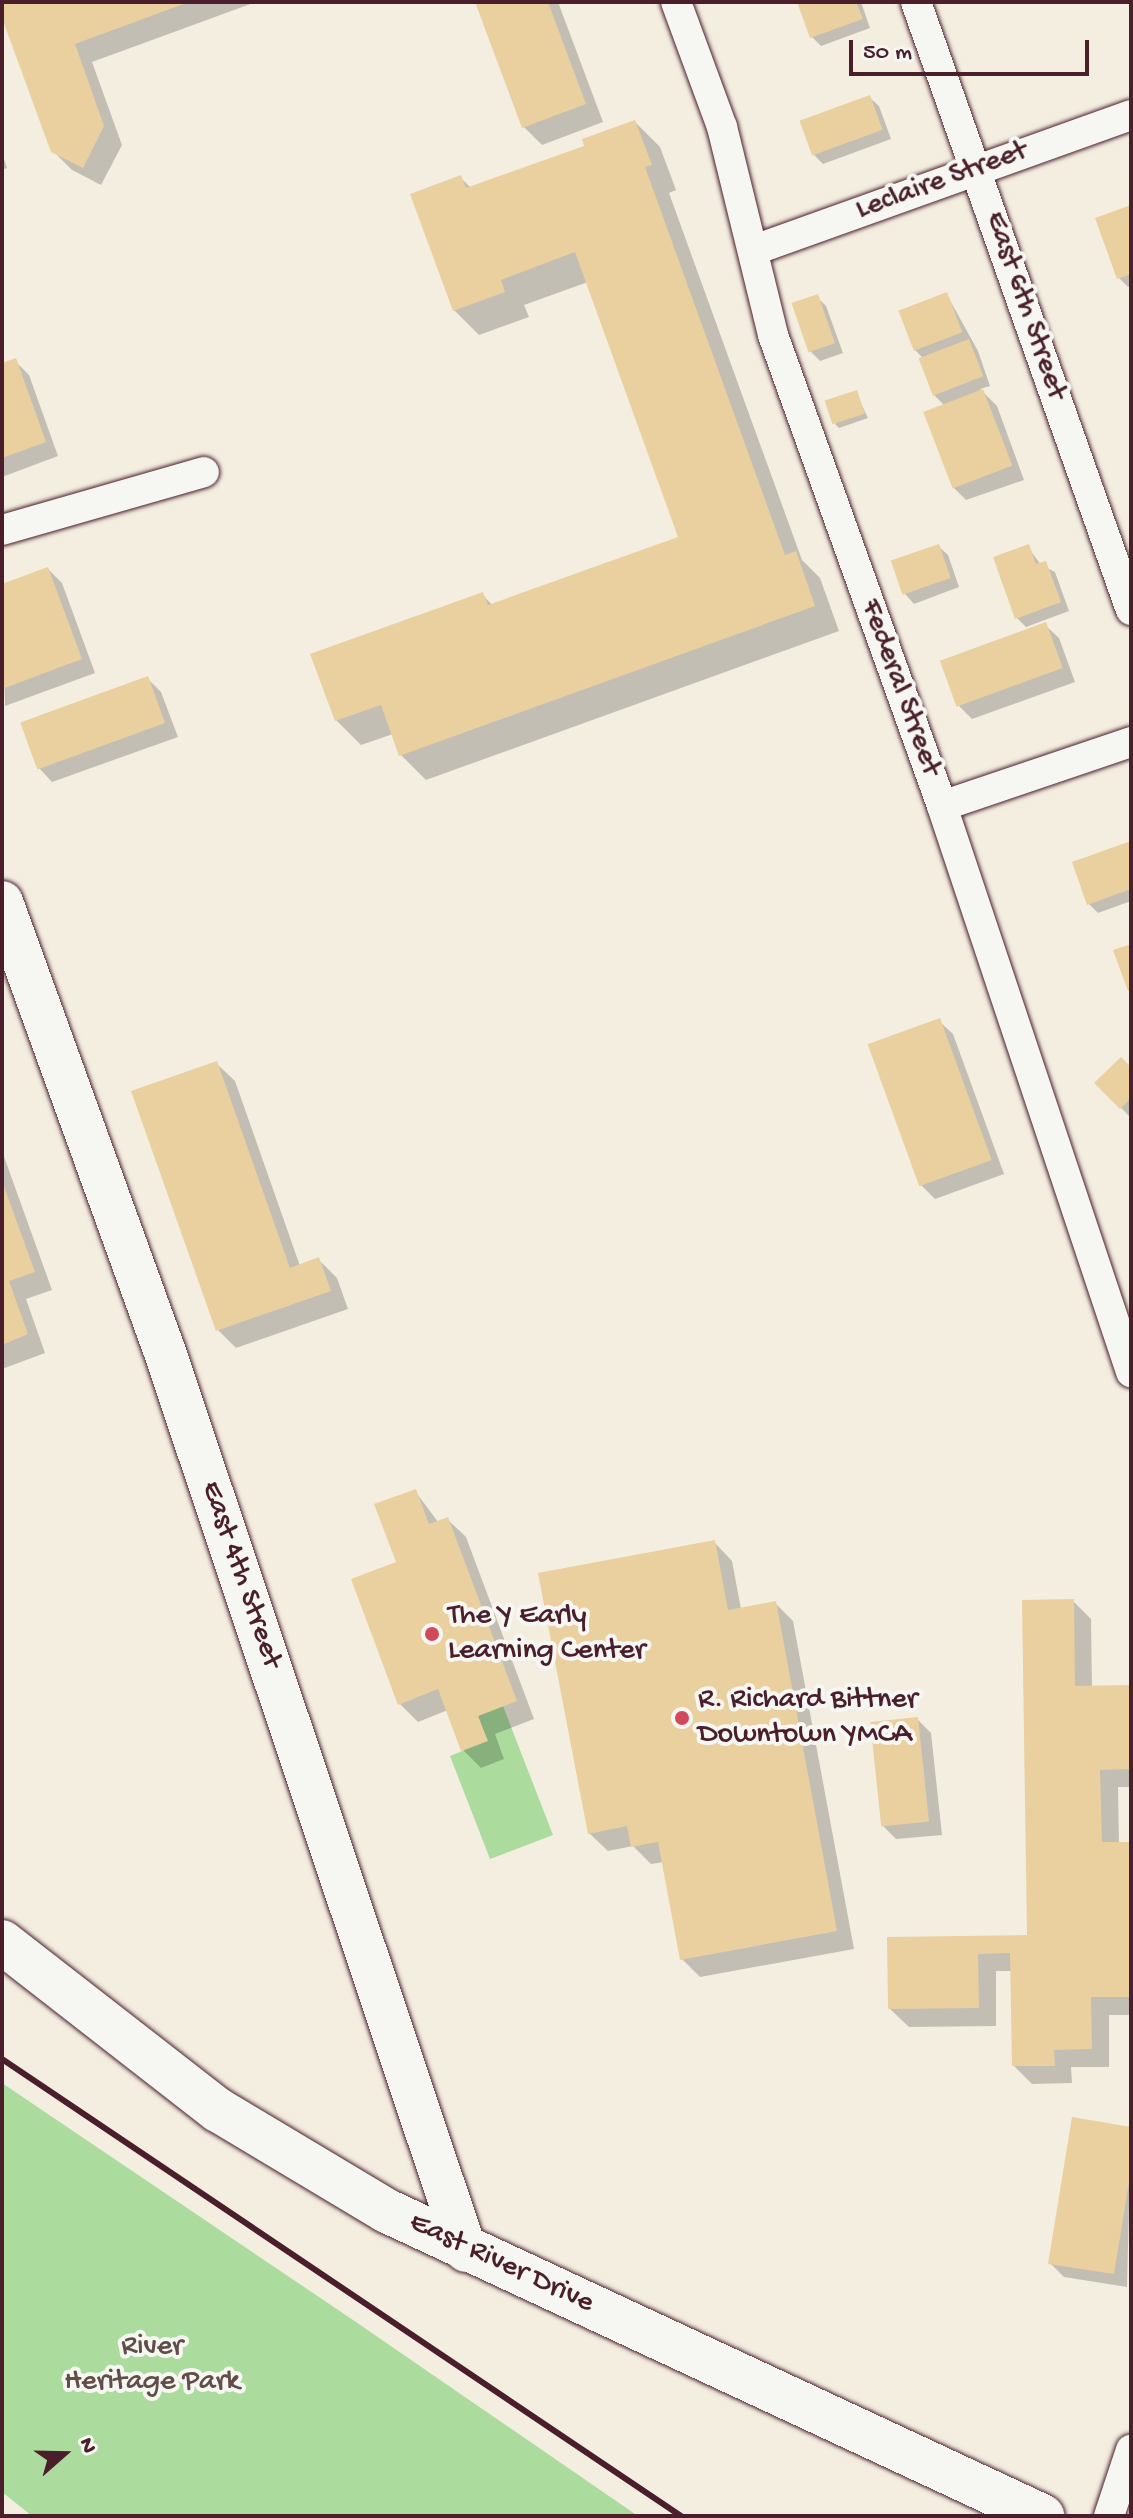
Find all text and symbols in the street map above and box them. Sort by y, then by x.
scale bar [853,24,1093,74]
text: 50 m [863,39,912,68]
street label: Leclaire Street [851,134,1033,230]
street label: East 6th Street [975,207,1073,405]
street label: Federal Street [850,595,948,781]
street label: East 4th Street [191,1477,289,1673]
place label: The Y Early Learning Center [448,1599,645,1670]
marker: The Y Early Learning Center [423,1625,441,1643]
place label: R. Richard Bittner Downtown YMCA [698,1683,917,1754]
marker: R. Richard Bittner Downtown YMCA [673,1709,691,1727]
street label: East River Drive [403,2205,599,2323]
park label: River Heritage Park [64,2330,240,2400]
north arrow [24,2414,104,2494]
text: N [72,2435,101,2457]

